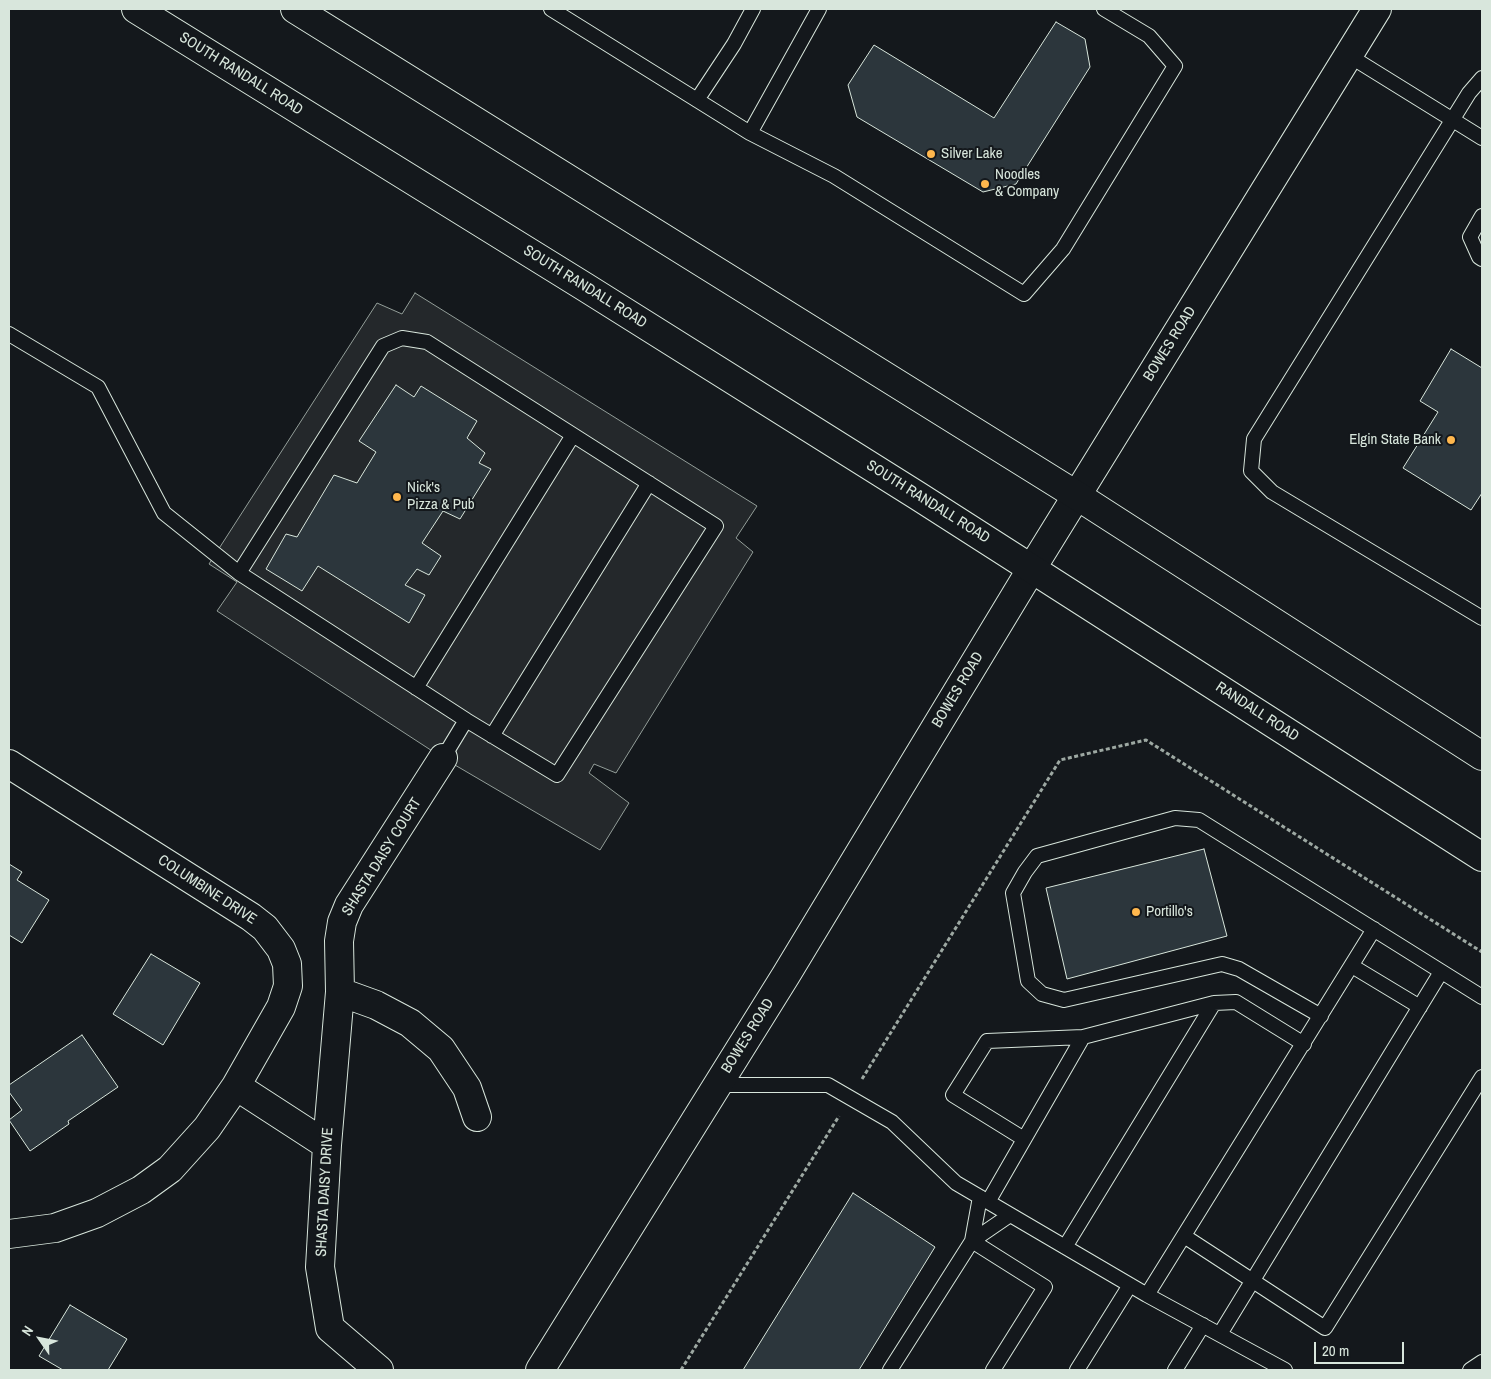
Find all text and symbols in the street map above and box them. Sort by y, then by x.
street label: SOUTH RANDALL ROAD [176,29,306,119]
place label: Silver Lake [941,145,1003,163]
marker: Silver Lake [925,148,937,160]
place label: Noodles & Company [995,166,1059,201]
marker: Noodles & Company [979,178,991,190]
street label: SOUTH RANDALL ROAD [520,242,650,332]
street label: BOWES ROAD [1140,303,1200,385]
place label: Elgin State Bank [1349,431,1441,449]
marker: Elgin State Bank [1445,434,1457,446]
street label: SOUTH RANDALL ROAD [863,457,993,547]
place label: Nick's Pizza & Pub [407,479,475,514]
marker: Nick's Pizza & Pub [391,491,403,503]
street label: BOWES ROAD [928,649,988,731]
street label: RANDALL ROAD [1212,678,1302,746]
street label: SHASTA DAISY COURT [338,795,426,919]
street label: COLUMBINE DRIVE [154,851,260,929]
place label: Portillo's [1146,903,1193,921]
marker: Portillo's [1130,906,1142,918]
street label: BOWES ROAD [718,995,778,1077]
street label: SHASTA DAISY DRIVE [313,1127,337,1257]
north arrow [15,1314,65,1364]
text: N [18,1322,37,1339]
scale bar [1316,1332,1406,1364]
text: 20 m [1322,1340,1349,1361]

